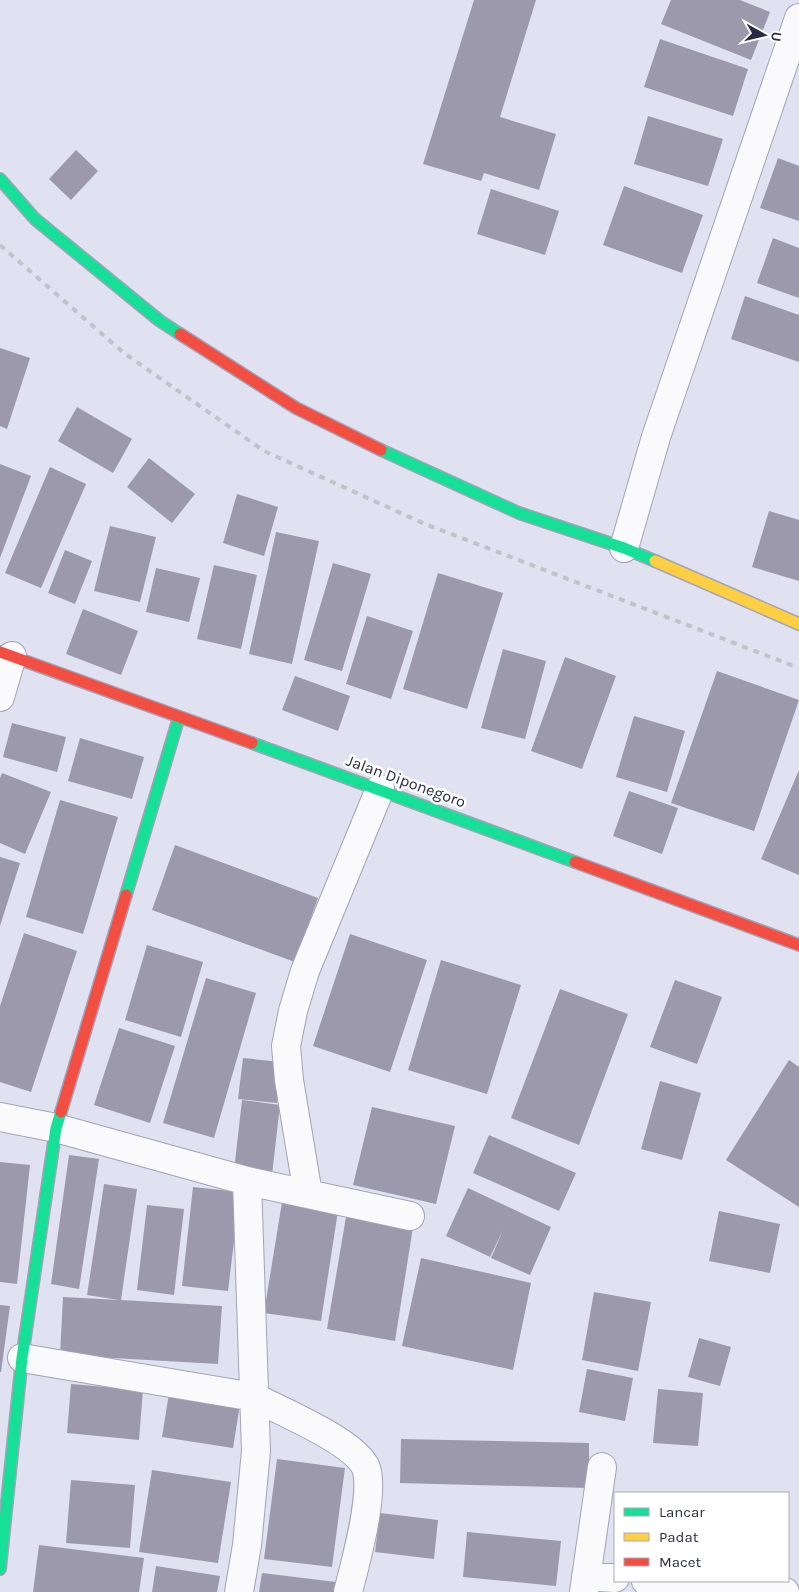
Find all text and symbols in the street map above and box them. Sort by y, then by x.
north arrow [739,10,789,60]
text: U [767,31,785,43]
street label: Jalan Diponegoro [344,751,468,811]
legend [614,1492,789,1582]
text: Lancar [659,1503,705,1521]
text: Padat [659,1528,699,1546]
text: Macet [659,1553,701,1571]

